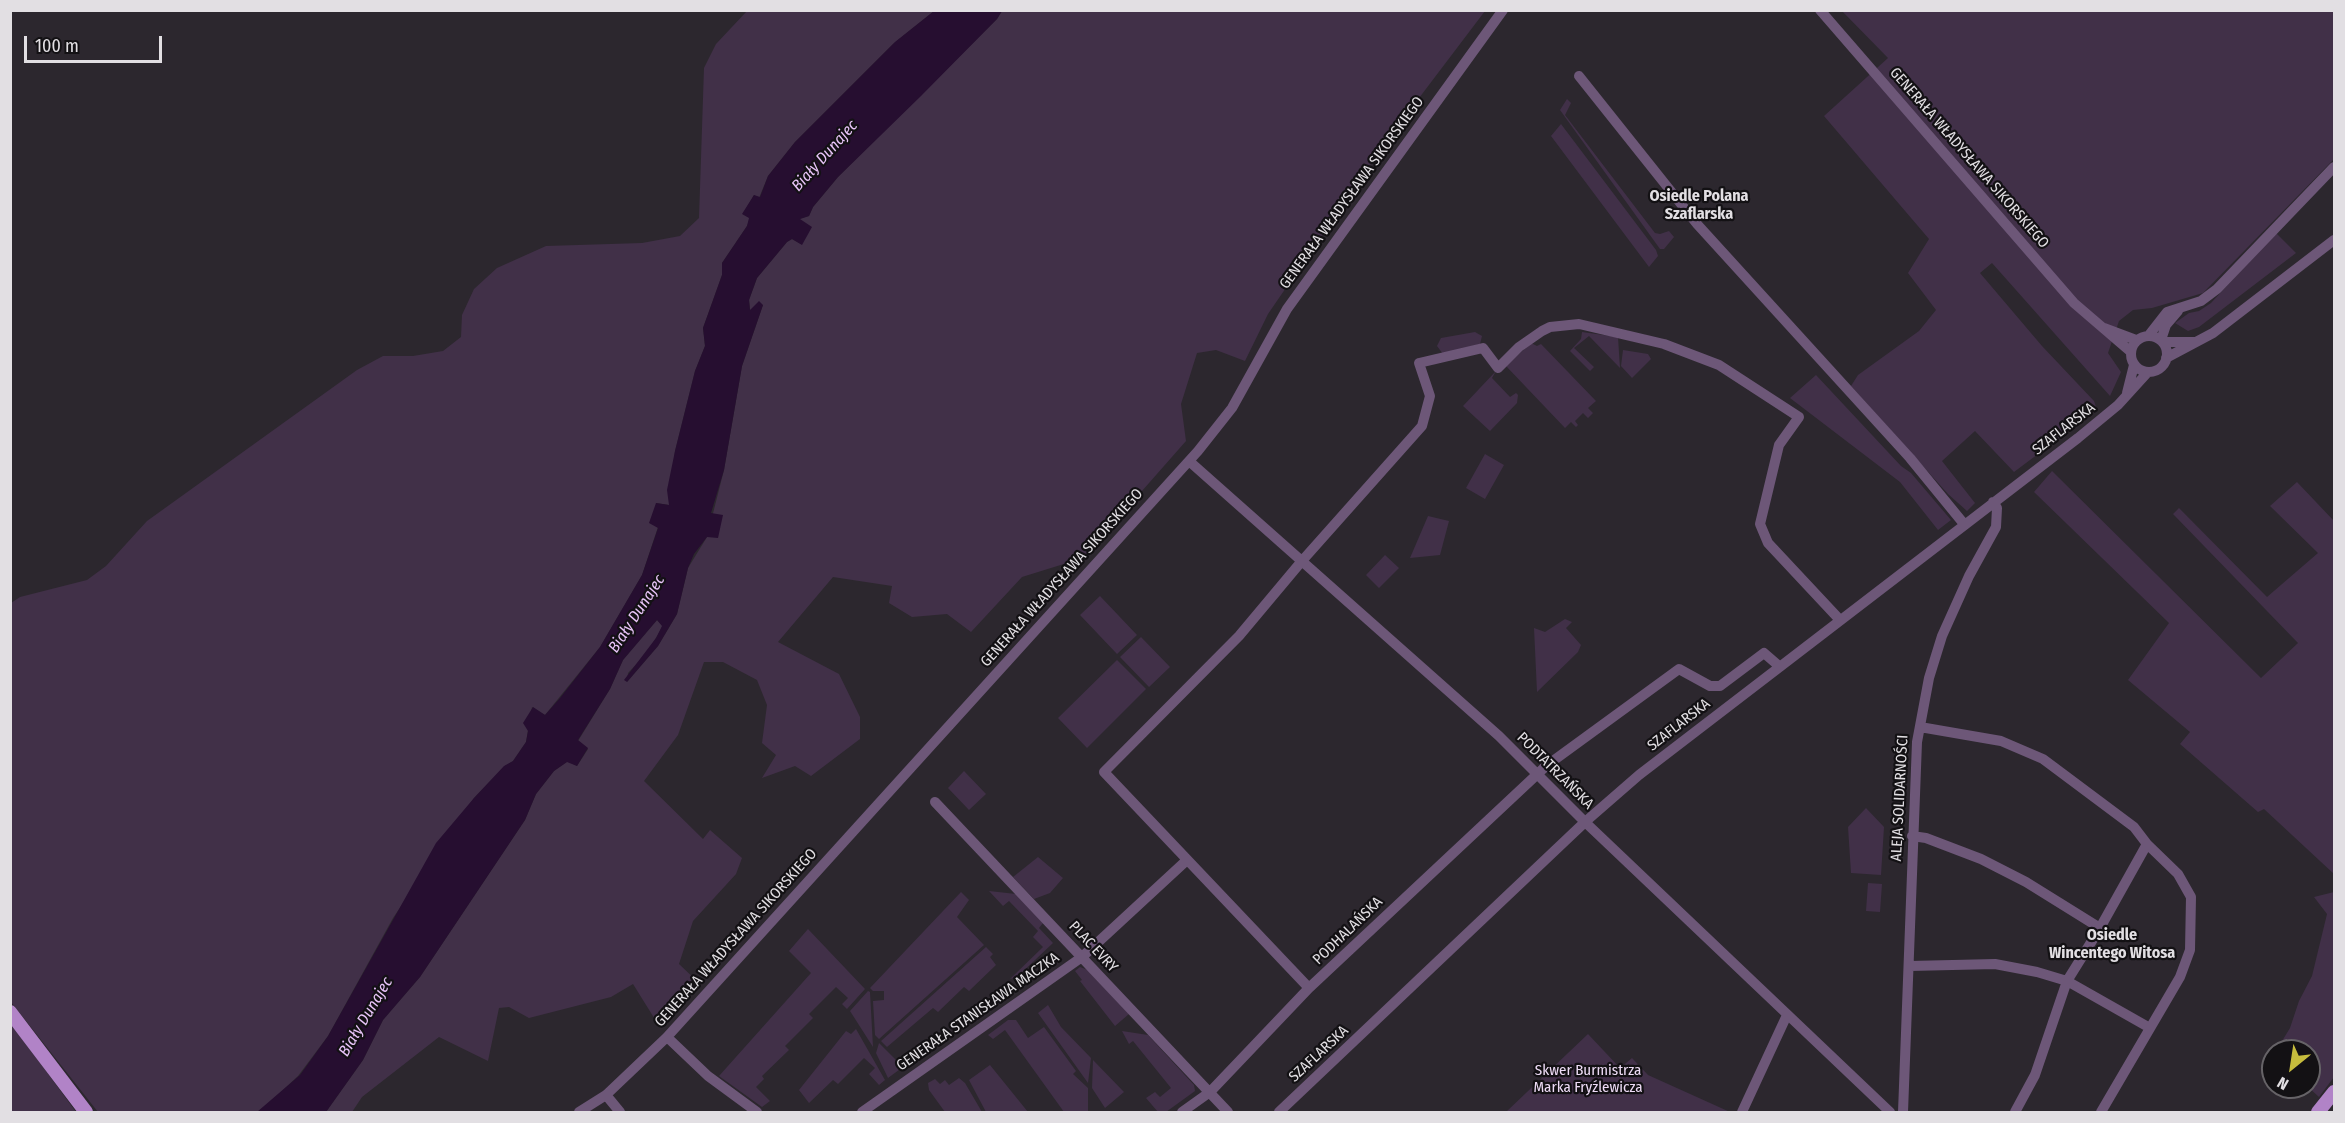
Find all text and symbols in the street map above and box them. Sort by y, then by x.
scale bar [27,24,165,62]
text: 100 m [35,35,79,57]
street label: GENERAŁA WŁADYSŁAWA SIKORSKIEGO [1886,64,2052,252]
street label: GENERAŁA WŁADYSŁAWA SIKORSKIEGO [1276,93,1428,293]
water label: Biały Dunajec [788,117,862,195]
district label: Osiedle Polana Szaflarska [1649,187,1749,225]
street label: SZAFLARSKA [2029,399,2099,459]
street label: GENERAŁA WŁADYSŁAWA SIKORSKIEGO [977,485,1147,671]
water label: Biały Dunajec [605,571,669,657]
street label: SZAFLARSKA [1644,695,1714,755]
street label: PODTATRZAŃSKA [1513,729,1597,813]
street label: ALEJA SOLIDARNOŚCI [1888,734,1912,862]
street label: GENERAŁA WŁADYSŁAWA SIKORSKIEGO [651,845,821,1031]
street label: PODHALAŃSKA [1309,893,1387,969]
street label: PLAC EVRY [1065,918,1121,976]
district label: Osiedle Wincentego Witosa [2049,926,2175,964]
street label: GENERAŁA STANISŁAWA MACZKA [893,949,1063,1075]
water label: Biały Dunajec [335,974,397,1060]
street label: SZAFLARSKA [1286,1022,1352,1086]
north arrow [2261,1039,2321,1099]
park label: Skwer Burmistrza Marka Fryźlewicza [1533,1062,1643,1097]
text: N [2274,1073,2292,1094]

